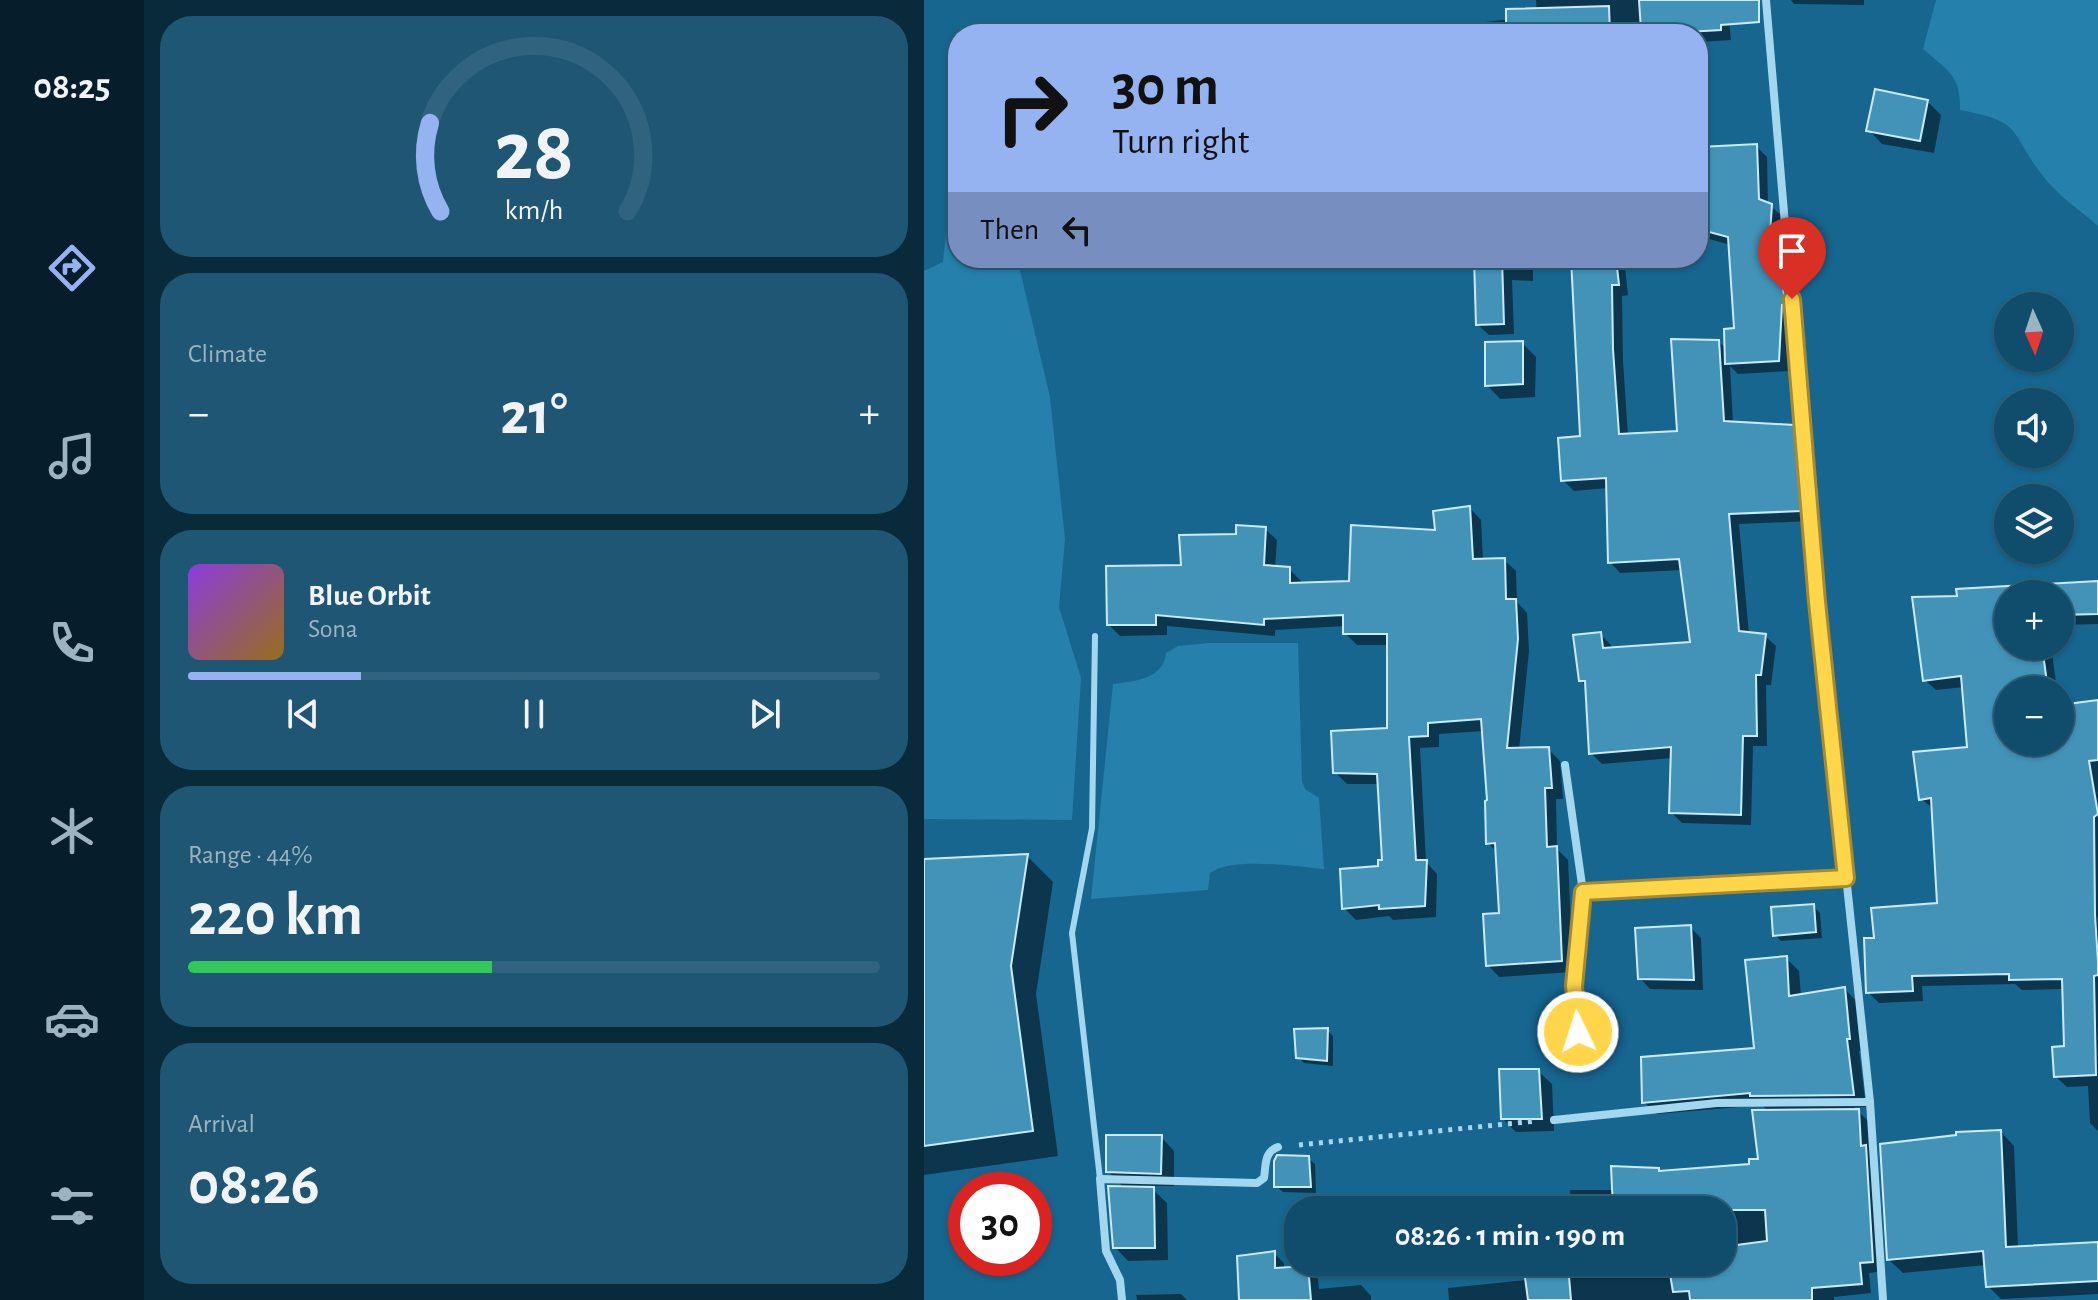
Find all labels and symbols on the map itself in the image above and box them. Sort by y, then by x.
pin [1758,217,1826,299]
north arrow [1994,292,2074,372]
position arrow [1536,990,1620,1074]
speed limit sign: 30 [948,1172,1052,1276]

